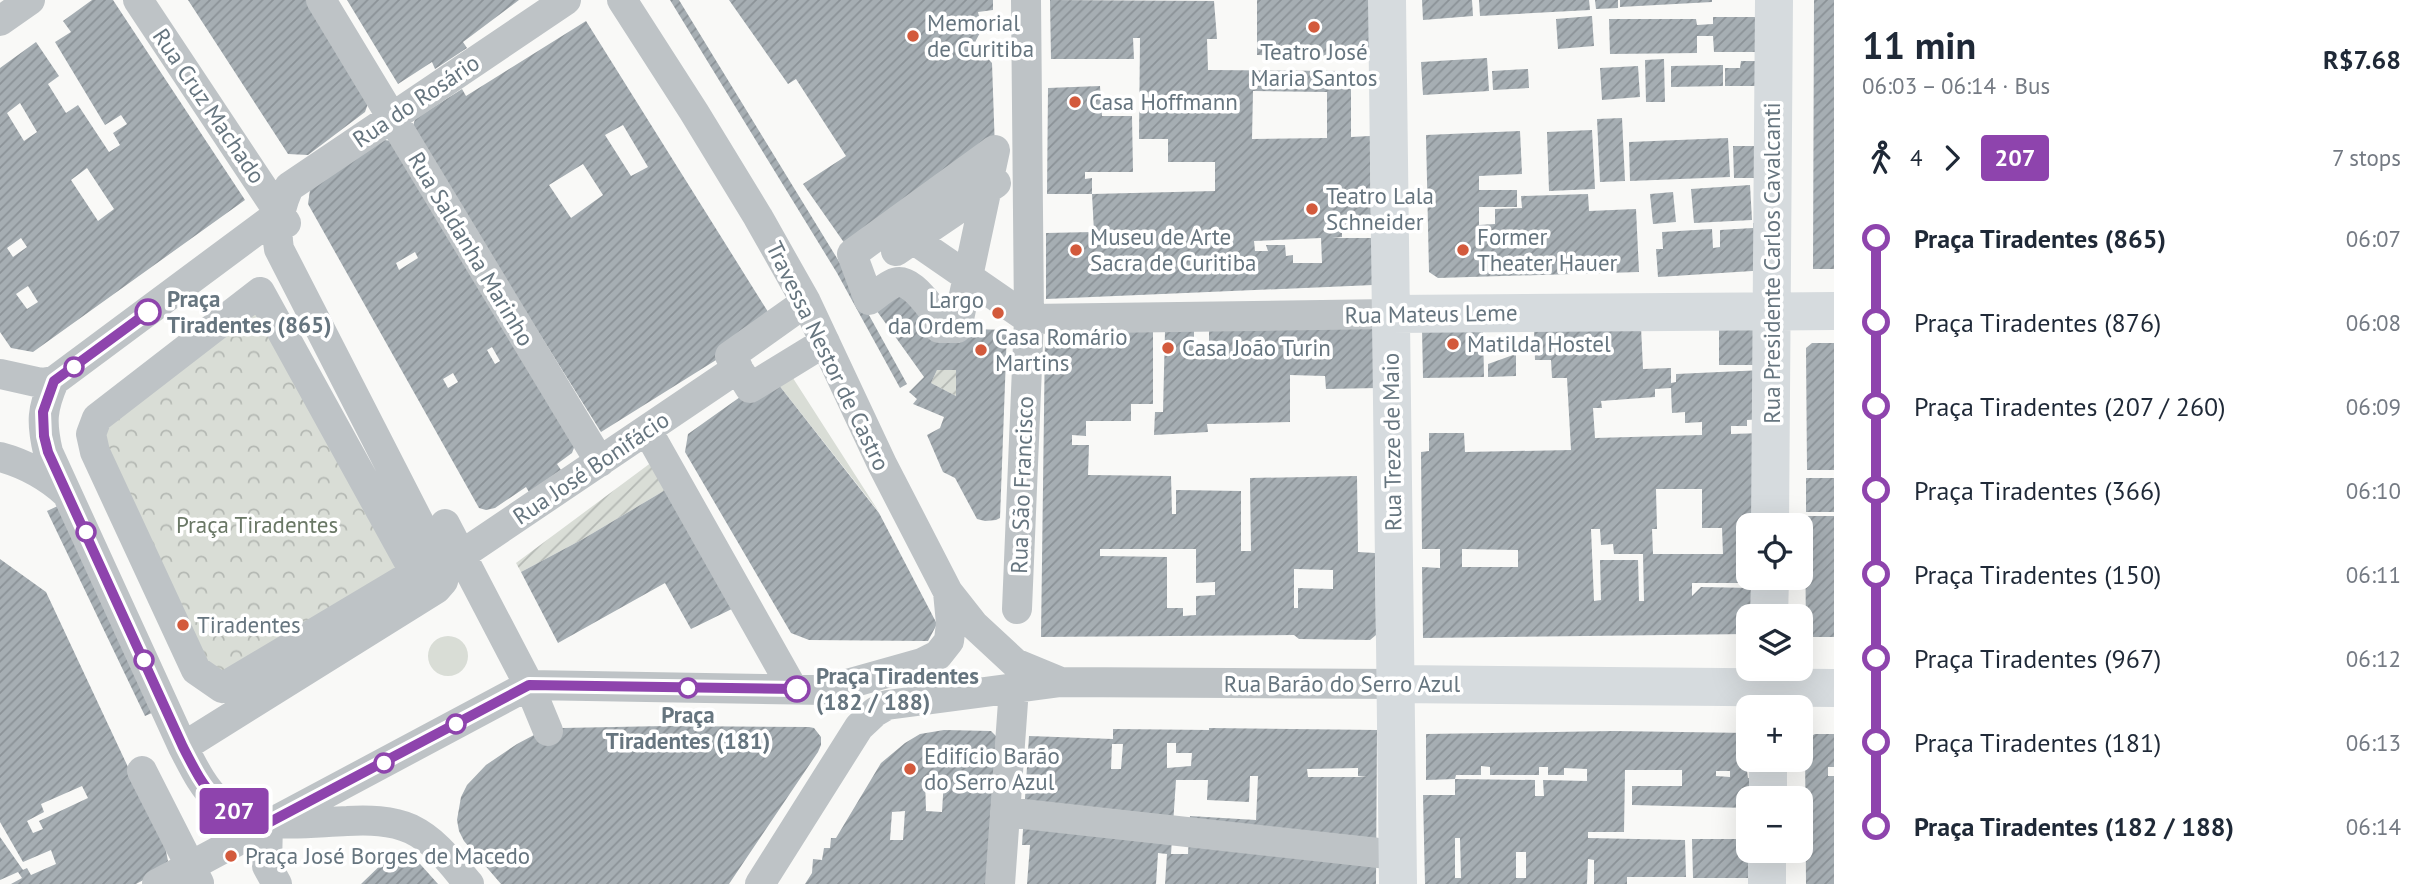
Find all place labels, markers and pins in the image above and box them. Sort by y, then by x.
place label: Memorial de Curitiba [927,8,1034,63]
marker: Teatro José Maria Santos [1306,19,1322,35]
marker: Memorial de Curitiba [905,28,921,44]
place label: Teatro José Maria Santos [1251,37,1377,92]
place label: Casa Hoffmann [1089,87,1238,116]
marker: Casa Hoffmann [1067,94,1083,110]
place label: Teatro Lala Schneider [1326,181,1434,236]
marker: Teatro Lala Schneider [1304,201,1320,217]
place label: Museu de Arte Sacra de Curitiba [1090,222,1256,277]
place label: Former Theater Hauer [1477,222,1618,277]
marker: Museu de Arte Sacra de Curitiba [1068,242,1084,258]
marker: Former Theater Hauer [1455,242,1471,258]
place label: Praça Tiradentes (865) [167,284,332,339]
place label: Largo da Ordem [888,285,984,340]
marker: Praça Tiradentes (865) [135,299,161,325]
marker: Largo da Ordem [990,305,1006,321]
place label: Casa Romário Martins [995,322,1128,377]
place label: Matilda Hostel [1467,329,1611,358]
place label: Casa João Turin [1182,333,1331,362]
marker: Matilda Hostel [1445,336,1461,352]
marker: Casa João Turin [1160,340,1176,356]
marker: Casa Romário Martins [973,342,989,358]
unlabelled marker [64,357,84,377]
unlabelled marker [76,522,96,542]
place label: Tiradentes [197,610,301,639]
marker: Tiradentes [175,617,191,633]
unlabelled marker [134,650,154,670]
place label: Praça Tiradentes (182 / 188) [816,661,979,716]
marker: Praça Tiradentes (182 / 188) [784,676,810,702]
marker: Praça Tiradentes (181) [678,678,698,698]
place label: Praça Tiradentes (181) [606,700,770,755]
unlabelled marker [446,714,466,734]
place label: Edifício Barão do Serro Azul [924,741,1060,796]
unlabelled marker [374,753,394,773]
marker: Edifício Barão do Serro Azul [902,761,918,777]
place label: Praça José Borges de Macedo [245,841,530,870]
marker: Praça José Borges de Macedo [223,848,239,864]

